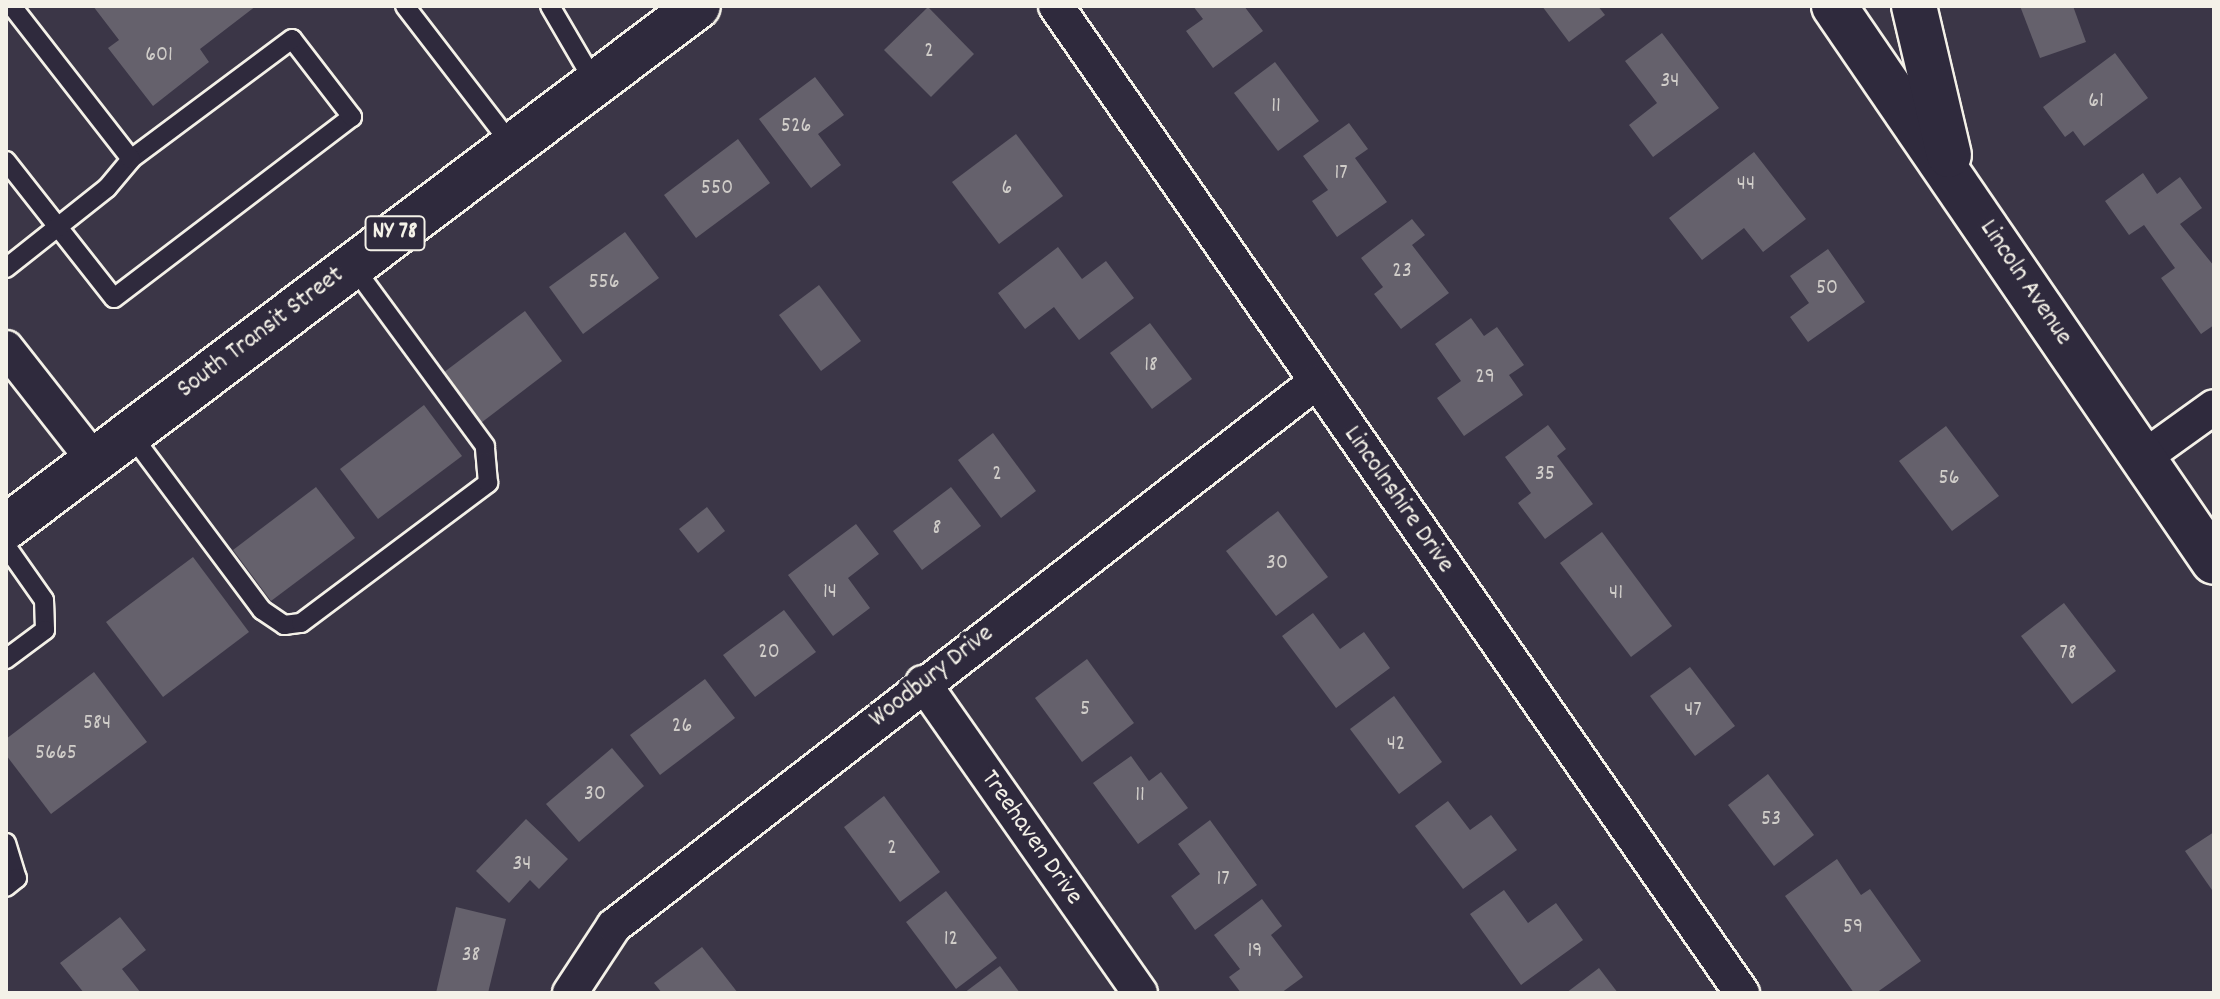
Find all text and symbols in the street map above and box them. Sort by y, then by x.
house number: 2 [924,39,934,65]
house number: 601 [145,43,173,69]
house number: 34 [1661,69,1679,95]
house number: 61 [2088,89,2104,115]
house number: 11 [1271,94,1281,120]
house number: 526 [781,114,811,140]
house number: 17 [1334,161,1348,187]
house number: 44 [1737,172,1755,198]
house number: 550 [701,176,733,202]
house number: 6 [1002,176,1012,202]
road number: NY 78 [363,213,427,253]
street label: Lincoln Avenue [1972,214,2078,352]
house number: 23 [1392,259,1412,285]
street label: South Transit Street [172,260,350,406]
house number: 556 [588,270,620,296]
house number: 50 [1816,276,1838,302]
house number: 18 [1144,353,1158,379]
house number: 29 [1475,365,1495,391]
street label: Lincolnshire Drive [1336,420,1460,580]
house number: 2 [992,462,1002,488]
house number: 35 [1535,462,1555,488]
house number: 56 [1939,466,1959,492]
house number: 8 [933,516,941,542]
house number: 30 [1266,551,1288,577]
house number: 14 [823,580,837,606]
house number: 41 [1609,581,1623,607]
street label: Woodbury Drive [864,619,1000,735]
house number: 20 [758,640,780,666]
house number: 78 [2059,641,2077,667]
house number: 5 [1080,697,1090,723]
house number: 47 [1684,698,1702,724]
house number: 584 [83,711,111,737]
house number: 26 [672,714,692,740]
house number: 42 [1387,732,1405,758]
house number: 5665 [35,741,77,767]
street label: Treehaven Drive [973,765,1089,911]
house number: 30 [584,782,606,808]
house number: 11 [1135,783,1145,809]
house number: 53 [1761,807,1781,833]
house number: 2 [887,836,897,862]
house number: 34 [513,852,531,878]
house number: 17 [1216,867,1230,893]
house number: 59 [1843,915,1863,941]
house number: 12 [944,927,958,953]
house number: 19 [1248,939,1262,965]
house number: 38 [462,943,480,969]

